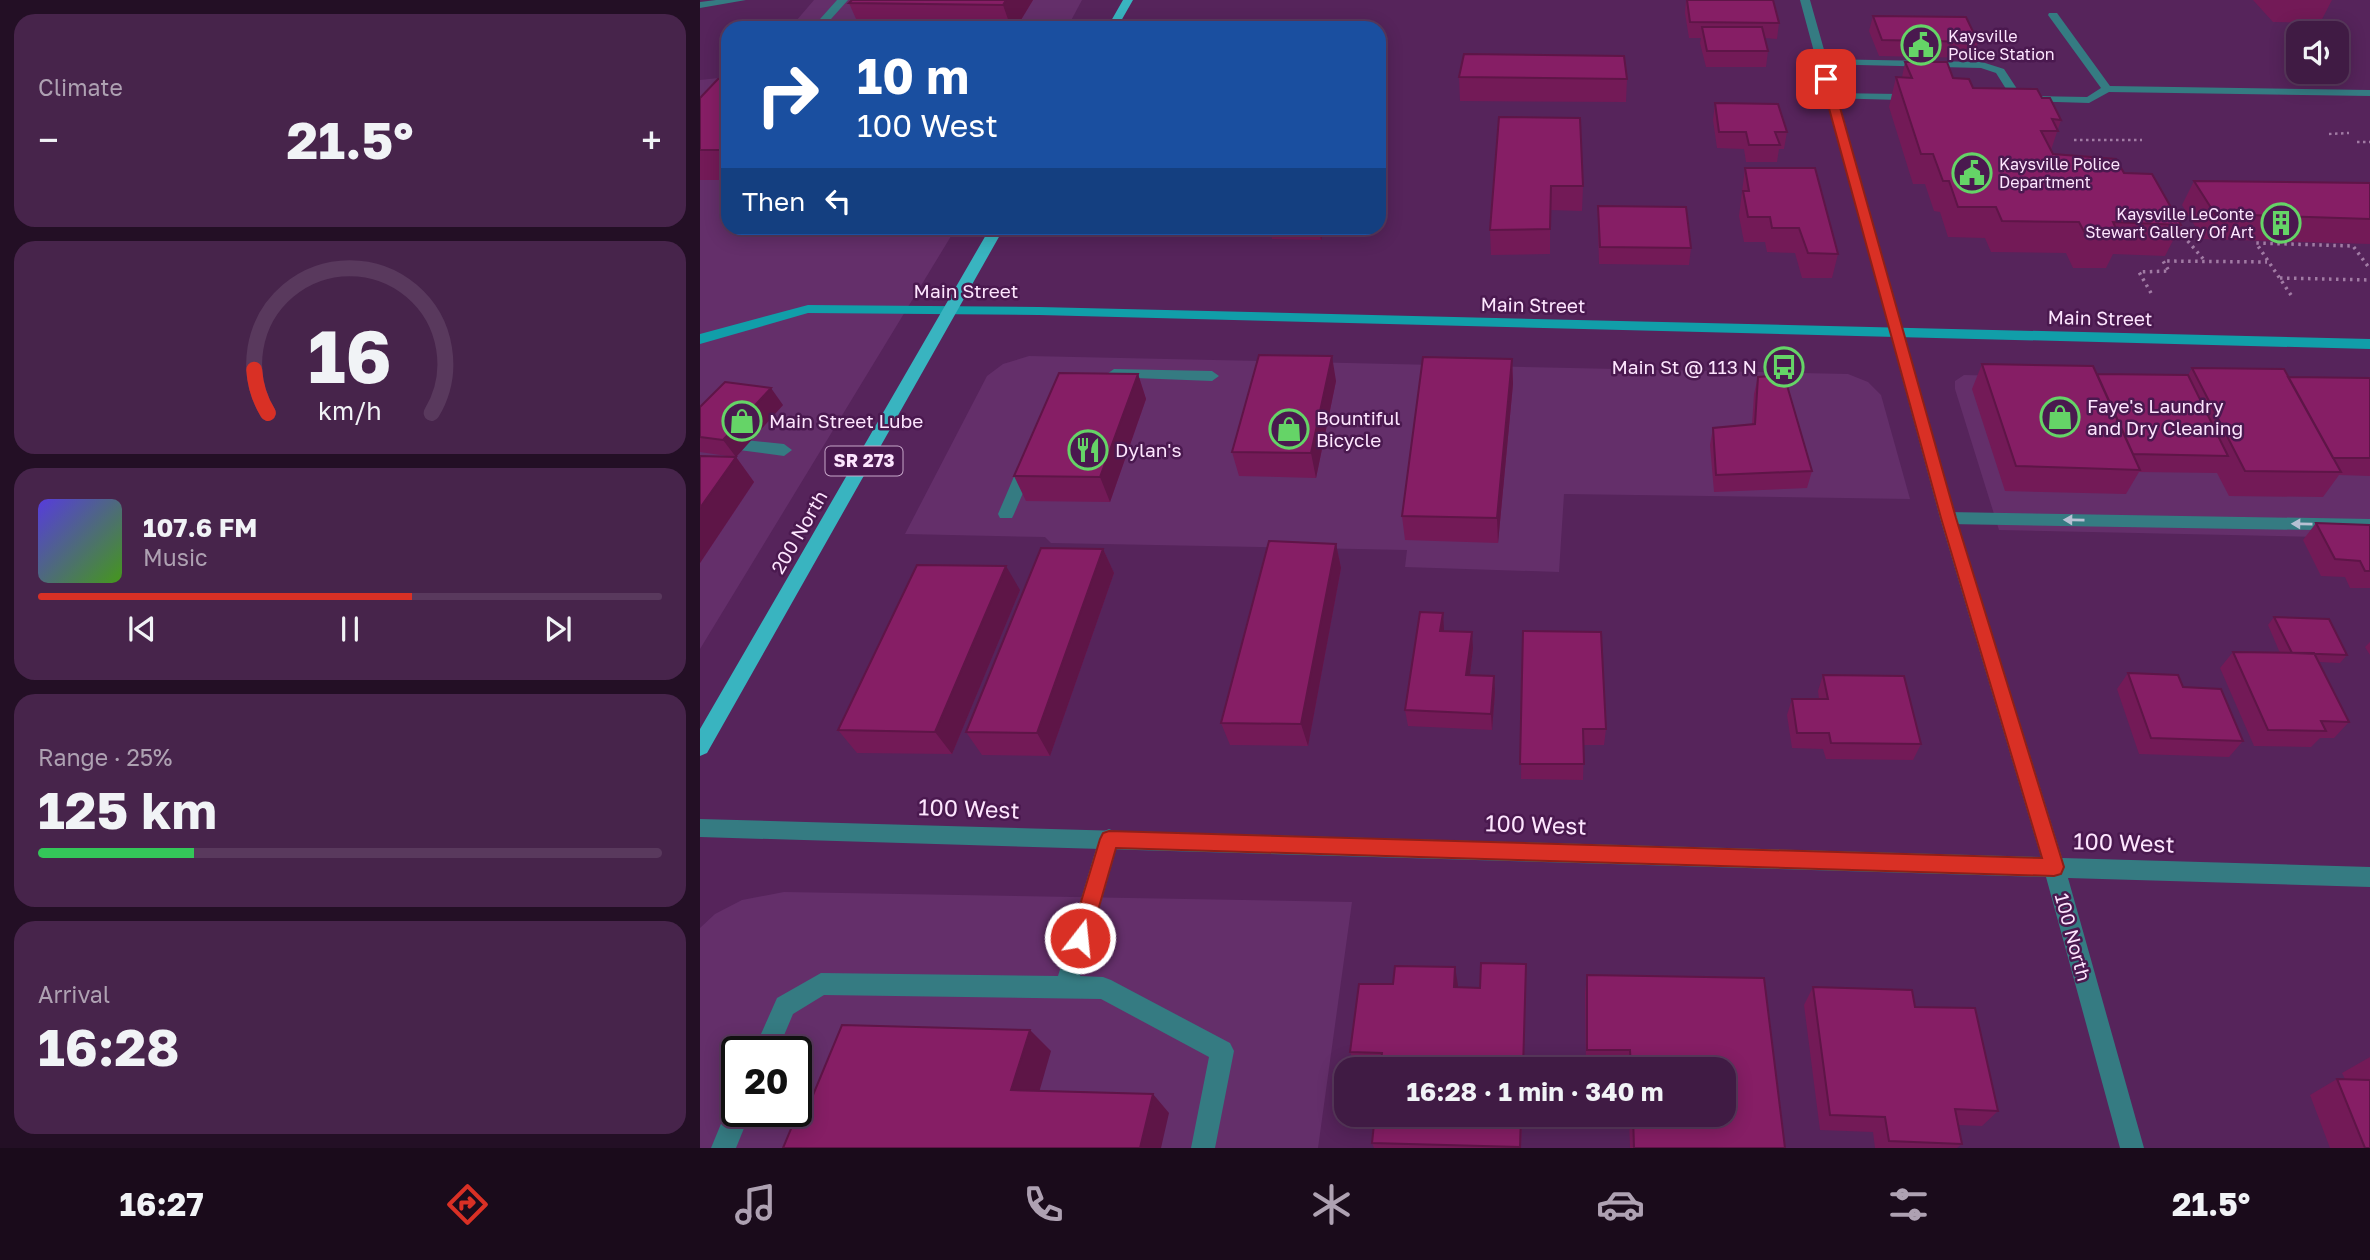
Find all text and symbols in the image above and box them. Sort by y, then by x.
map controls [2286,21,2349,84]
button: sound [2286,21,2349,84]
public building icon: Kaysville Police Station [1900,24,1942,66]
place label: Kaysville Police Station [1948,26,2055,64]
text: 10 m [857,46,969,105]
icon: right [742,49,833,140]
pin [1796,49,1856,109]
icon: arrive [1807,60,1845,98]
text: Climate [38,73,123,101]
text: 100 West [857,106,998,144]
text: 21.5° [286,108,414,170]
text: − [38,117,59,162]
text: + [641,117,662,162]
public building icon: Kaysville Police Department [1951,152,1993,194]
place label: Kaysville Police Department [1999,154,2120,192]
icon: left [819,182,857,220]
text: Then [742,186,805,217]
building icon: Kaysville LeConte Stewart Gallery Of Art [2260,202,2302,244]
place label: Kaysville LeConte Stewart Gallery Of Art [2085,204,2254,242]
street label: Main Street [914,279,1018,302]
street label: Main Street [1480,292,1586,317]
street label: Main Street [2047,305,2153,330]
text: 16 [308,313,392,400]
bus stop icon: Main St @ 113 N [1763,346,1805,388]
place label: Main St @ 113 N [1611,355,1757,378]
place label: Faye's Laundry and Dry Cleaning [2087,394,2243,439]
text: km/h [318,395,382,426]
shop icon: Faye's Laundry and Dry Cleaning [2039,396,2081,438]
shop icon: Main Street Lube [721,400,763,442]
place label: Bountiful Bicycle [1316,406,1400,451]
shop icon: Bountiful Bicycle [1268,408,1310,450]
place label: Main Street Lube [769,409,923,432]
restaurant icon: Dylan's [1067,429,1109,471]
place label: Dylan's [1115,438,1182,461]
road number: SR 273 [825,447,902,476]
street label: 200 North [766,486,832,577]
text: 107.6 FM [143,512,257,543]
one-way arrow [2063,514,2085,526]
one-way arrow [2291,518,2313,530]
text: Music [143,543,208,571]
icon: previous [123,610,161,648]
icon: pause [331,610,369,648]
icon: next [539,610,577,648]
text: Range · 25% [38,743,172,771]
text: 125 km [38,778,217,840]
street label: 100 West [918,792,1020,824]
street label: 100 West [1485,808,1587,840]
street label: 100 West [2073,826,2175,858]
street label: 100 North [2051,890,2096,984]
position arrow [1043,901,1117,975]
text: Arrival [38,980,110,1008]
text: 16:28 [38,1015,179,1077]
speed limit sign: 20 [721,1036,812,1127]
text: 16:28 · 1 min · 340 m [1406,1076,1664,1107]
icon: directions [443,1180,492,1229]
icon: music [731,1180,780,1229]
icon: phone [1019,1180,1068,1229]
icon: climate [1307,1180,1356,1229]
icon: car [1596,1180,1645,1229]
icon: filters [1884,1180,1933,1229]
text: 16:27 [120,1185,204,1223]
text: 21.5° [2172,1185,2250,1223]

